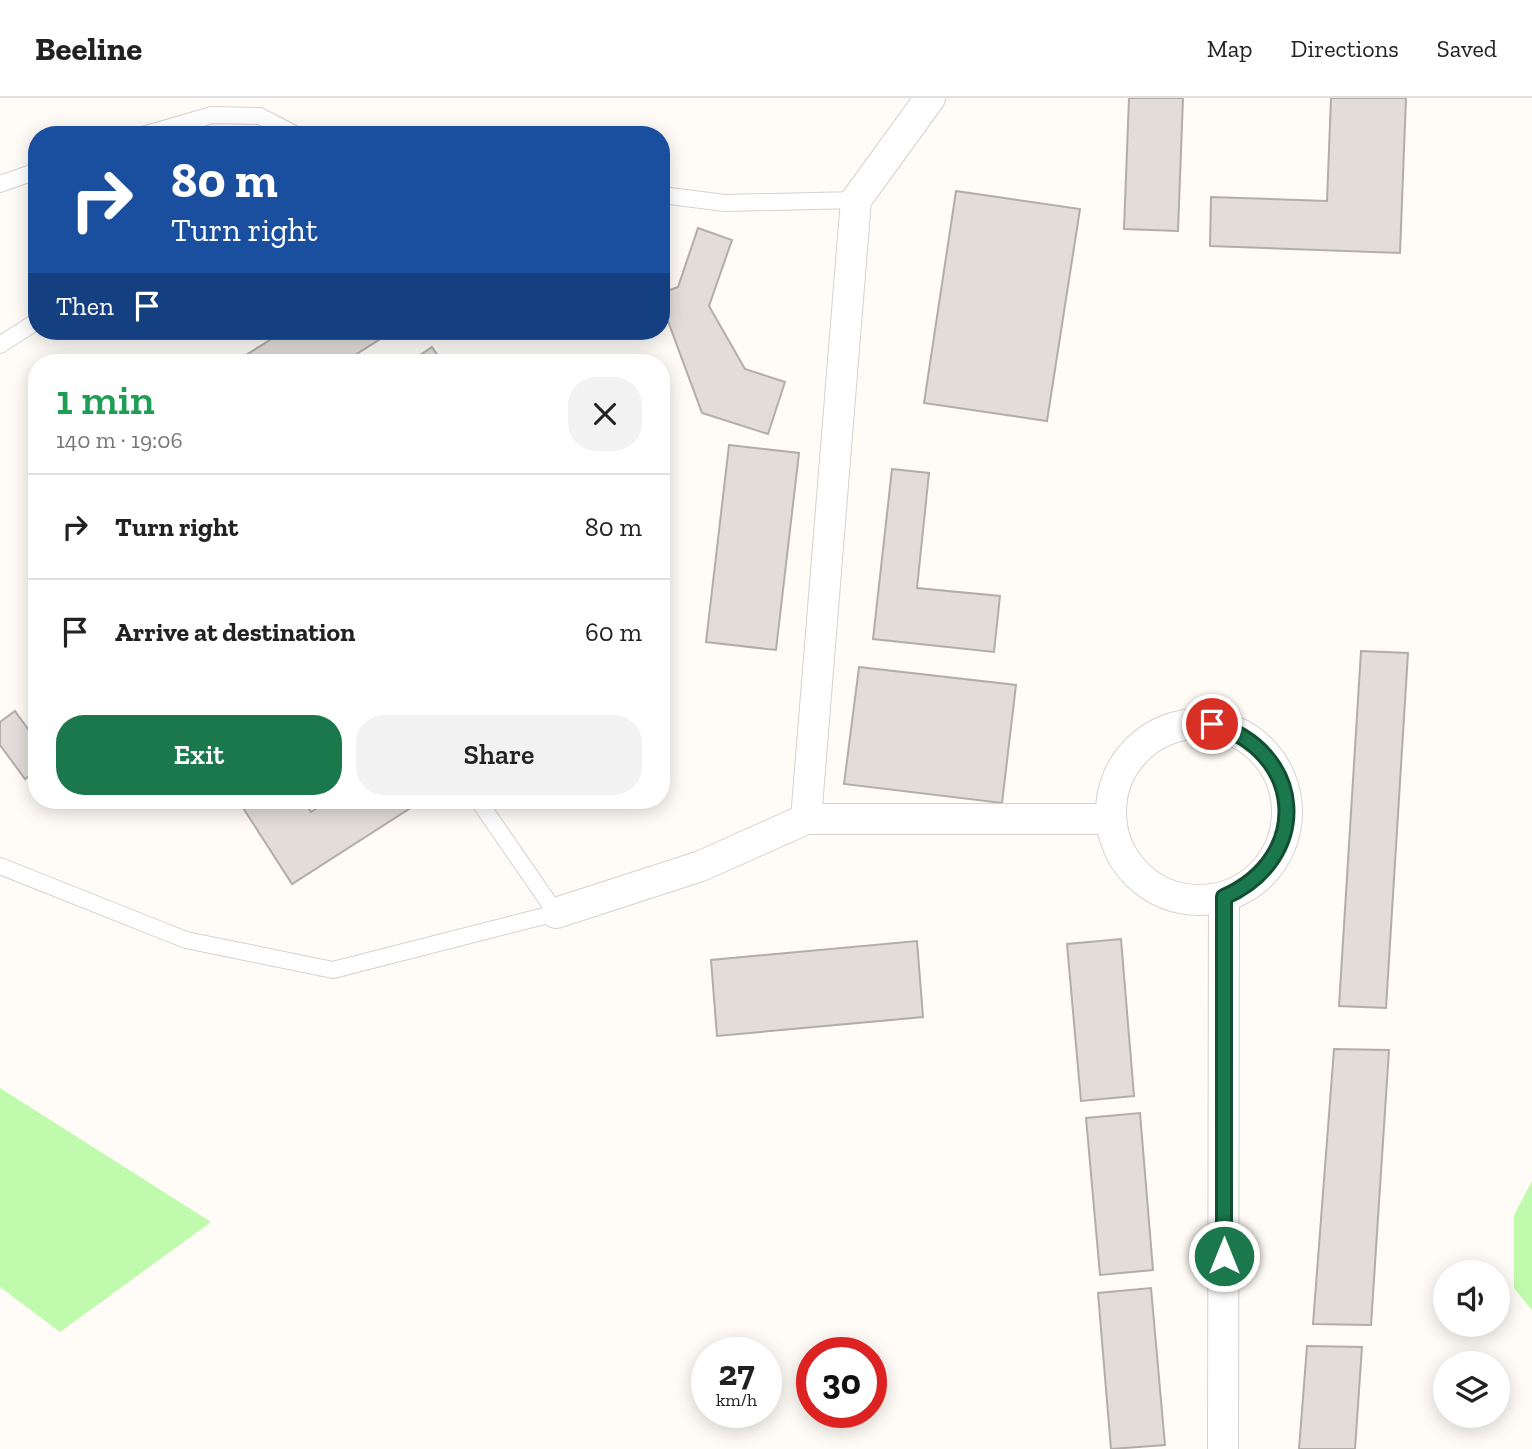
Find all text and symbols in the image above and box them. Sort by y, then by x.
text: Beeline [35,29,142,68]
text: Map [1207,34,1253,63]
text: Directions [1291,34,1399,63]
text: Saved [1437,34,1497,63]
text: 80 m [171,151,278,210]
icon: right [56,154,147,245]
text: Turn right [171,211,318,249]
icon: arrive [128,287,166,325]
text: Then [56,290,114,322]
text: 1 min [56,374,155,425]
button: close [568,377,642,451]
text: 140 m · 19:06 [56,426,183,454]
icon: right [56,508,94,546]
text: Turn right [115,511,238,543]
text: 80 m [585,511,642,543]
icon: arrive [56,613,94,651]
text: Arrive at destination [115,616,355,648]
text: 60 m [585,616,642,648]
pin [1182,694,1242,754]
icon: arrive [1193,705,1231,743]
button: Exit [56,715,342,795]
button: Share [356,715,642,795]
position arrow [1187,1219,1261,1293]
map controls [1433,1260,1510,1428]
button: sound [1433,1260,1510,1337]
speed limit sign: 30 [796,1337,887,1428]
button: layers [1433,1351,1510,1428]
text: 27 [718,1352,755,1394]
text: km/h [716,1389,757,1411]

